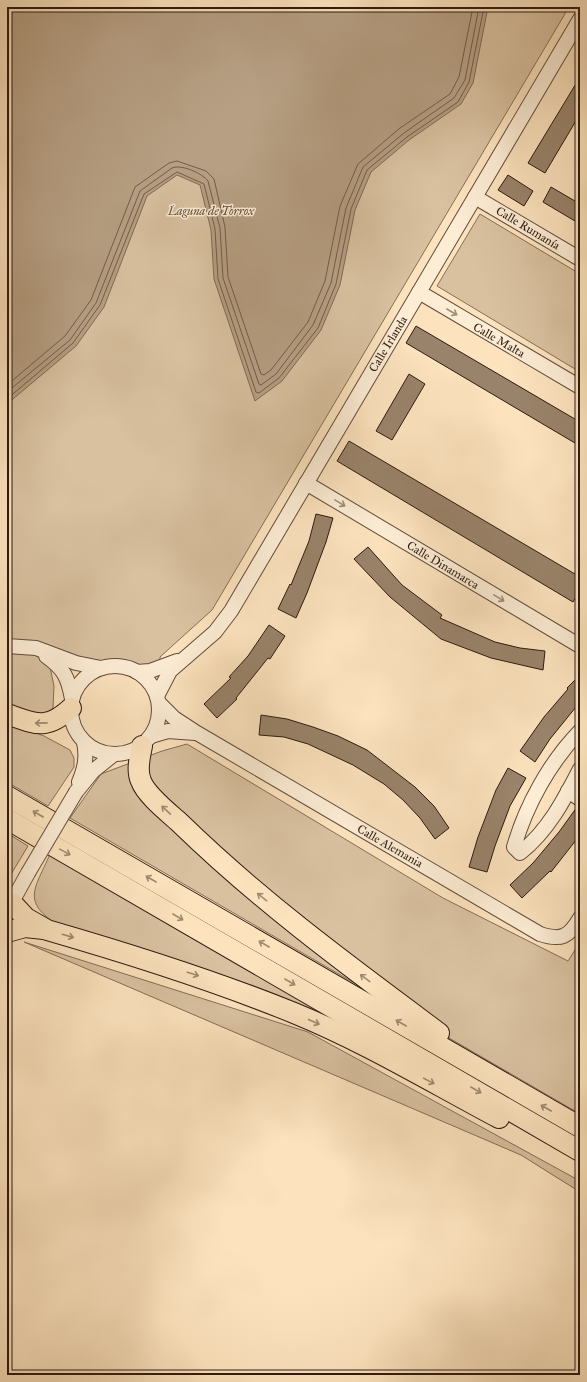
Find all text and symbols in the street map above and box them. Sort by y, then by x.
street label: Calle Rumanía [494,203,563,253]
park label: Laguna de Torrox [167,204,255,218]
one-way arrow [446,309,458,317]
street label: Calle Irlanda [366,313,411,375]
street label: Calle Malta [471,320,528,361]
one-way arrow [334,499,345,507]
street label: Calle Dinamarca [405,538,482,592]
one-way arrow [493,595,505,603]
one-way arrow [34,719,47,727]
one-way arrow [161,805,171,815]
one-way arrow [33,809,45,817]
street label: Calle Alemania [355,822,426,871]
one-way arrow [59,849,71,856]
one-way arrow [145,875,157,882]
one-way arrow [257,893,268,902]
one-way arrow [172,914,184,922]
one-way arrow [62,933,75,940]
one-way arrow [258,939,270,947]
one-way arrow [186,971,198,979]
one-way arrow [359,973,370,982]
one-way arrow [284,979,296,987]
one-way arrow [395,1018,407,1026]
one-way arrow [307,1019,319,1026]
one-way arrow [423,1077,435,1085]
one-way arrow [469,1086,481,1094]
one-way arrow [540,1103,552,1111]

